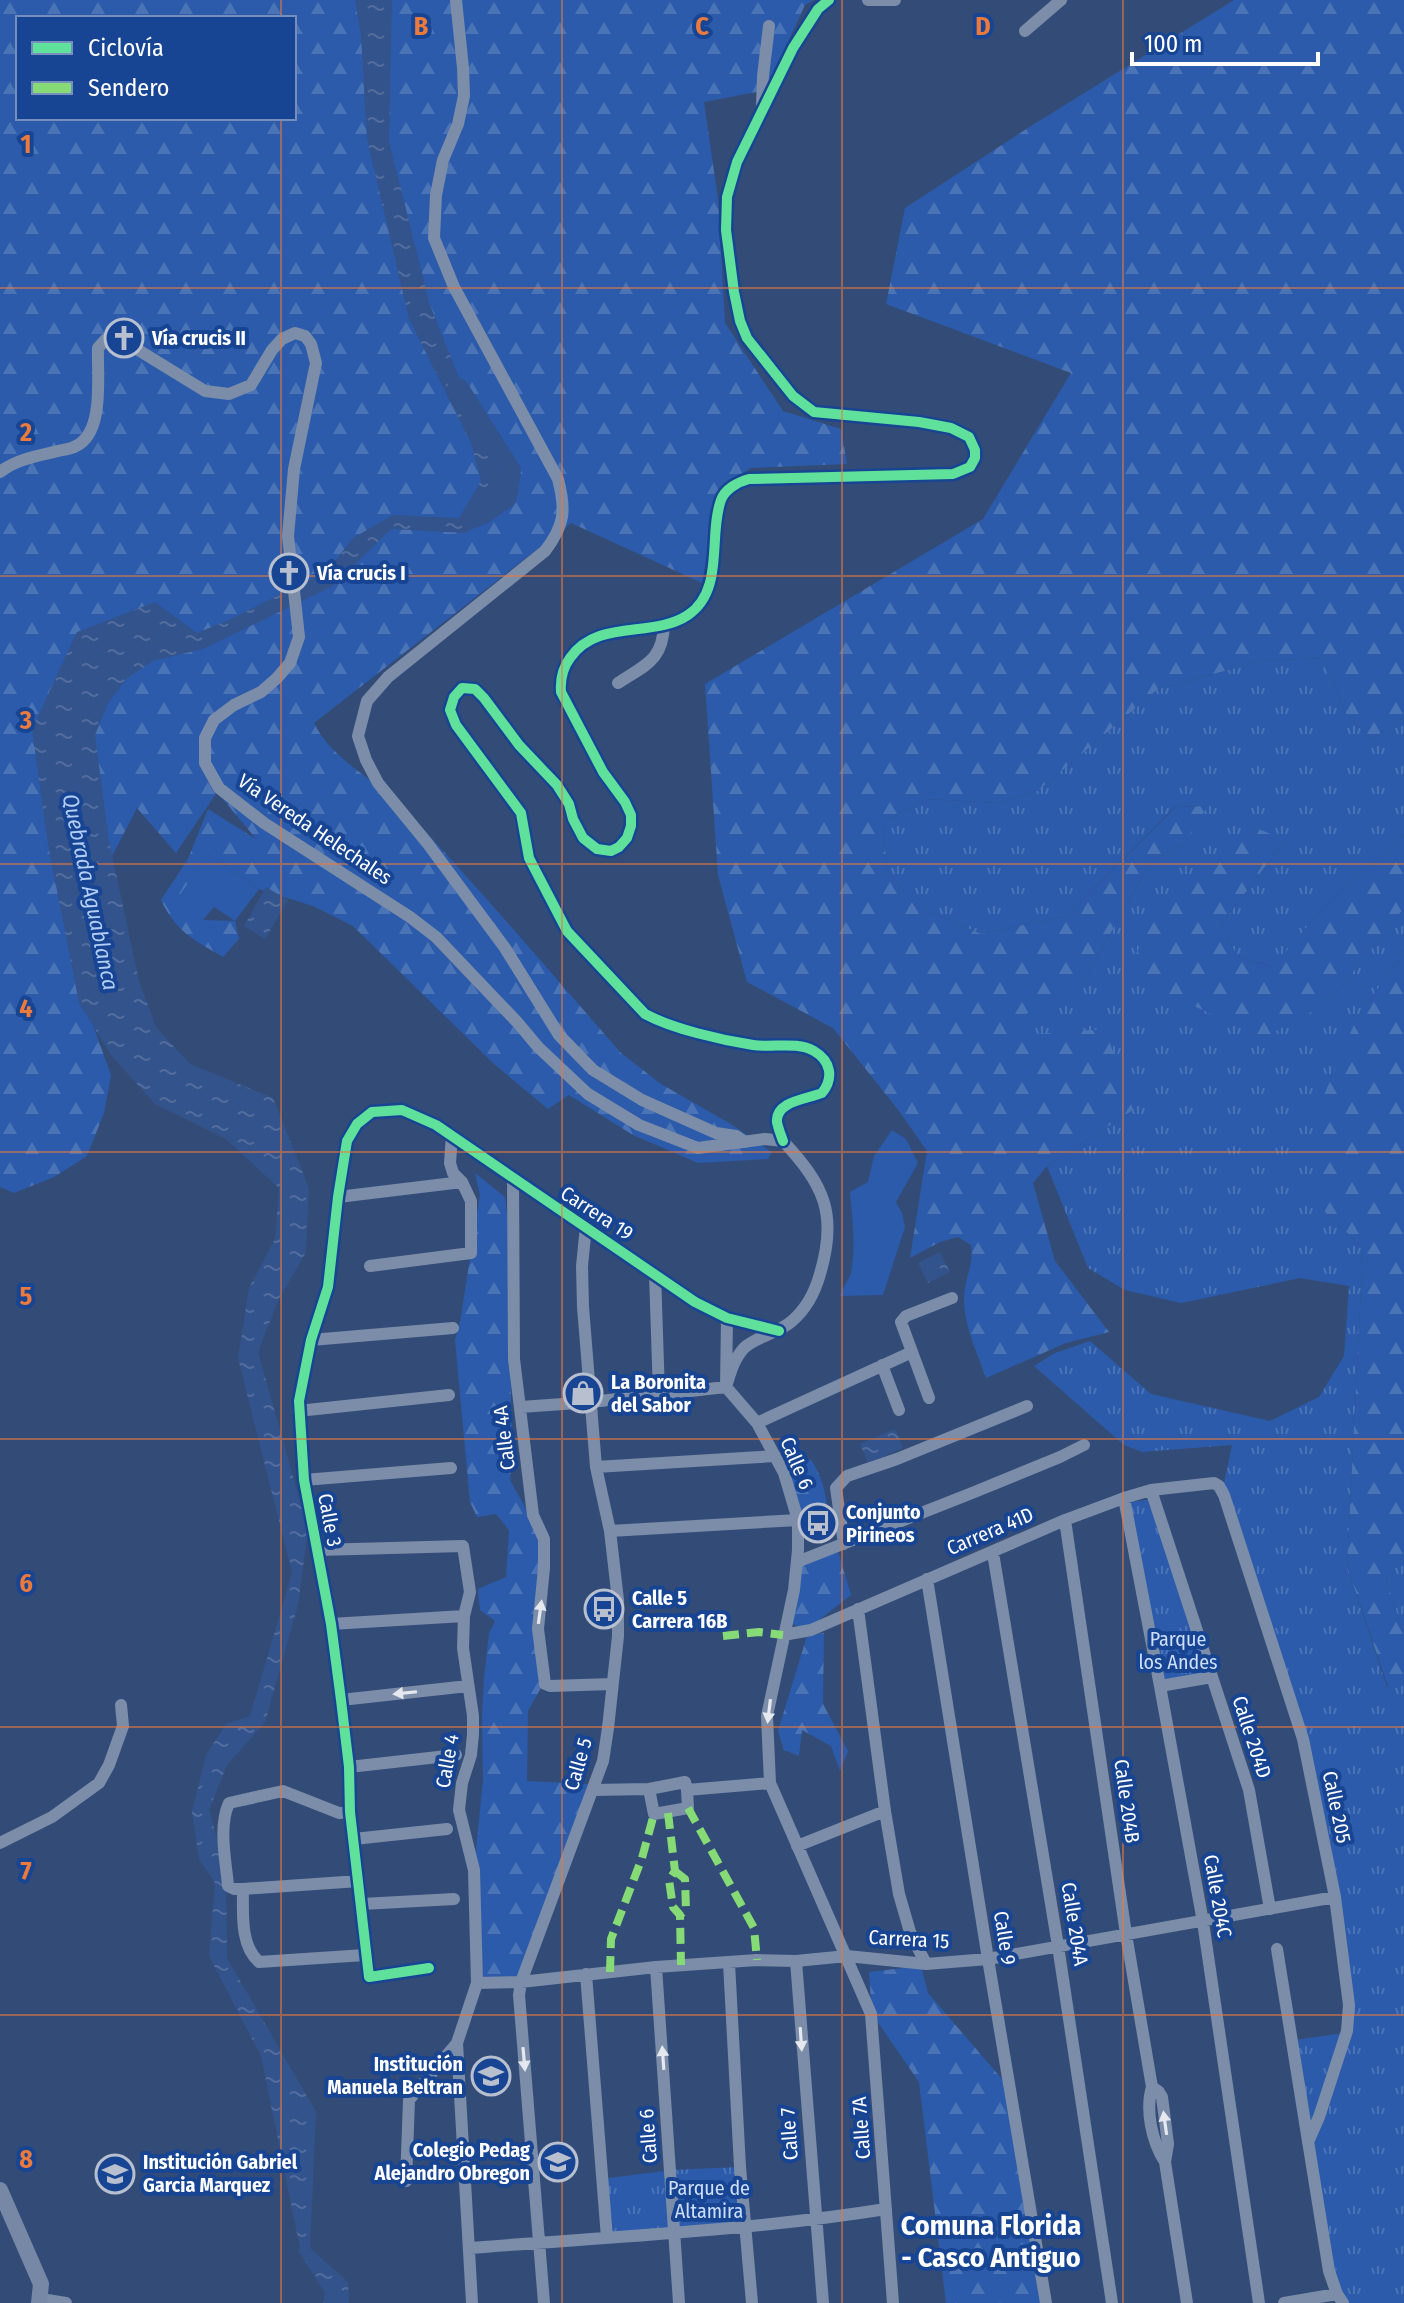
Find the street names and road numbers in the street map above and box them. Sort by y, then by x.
street label: Vía Vereda Helechales [234,769,396,889]
street label: Carrera 19 [556,1181,638,1245]
street label: Calle 4A [488,1404,520,1472]
street label: Calle 6 [775,1433,819,1493]
street label: Calle 3 [313,1491,347,1549]
street label: Carrera 41D [943,1502,1037,1560]
street label: Calle 204D [1227,1693,1277,1781]
street label: Calle 4 [430,1732,464,1790]
street label: Calle 5 [559,1735,597,1793]
street label: Calle 204B [1109,1758,1145,1845]
street label: Calle 205 [1318,1769,1356,1845]
street label: Calle 204C [1199,1853,1237,1939]
street label: Calle 204A [1057,1881,1094,1968]
street label: Calle 9 [989,1909,1021,1967]
street label: Carrera 15 [868,1925,950,1953]
street label: Calle 7A [847,2095,875,2160]
street label: Calle 7 [775,2107,803,2161]
street label: Calle 6 [634,2108,662,2164]

